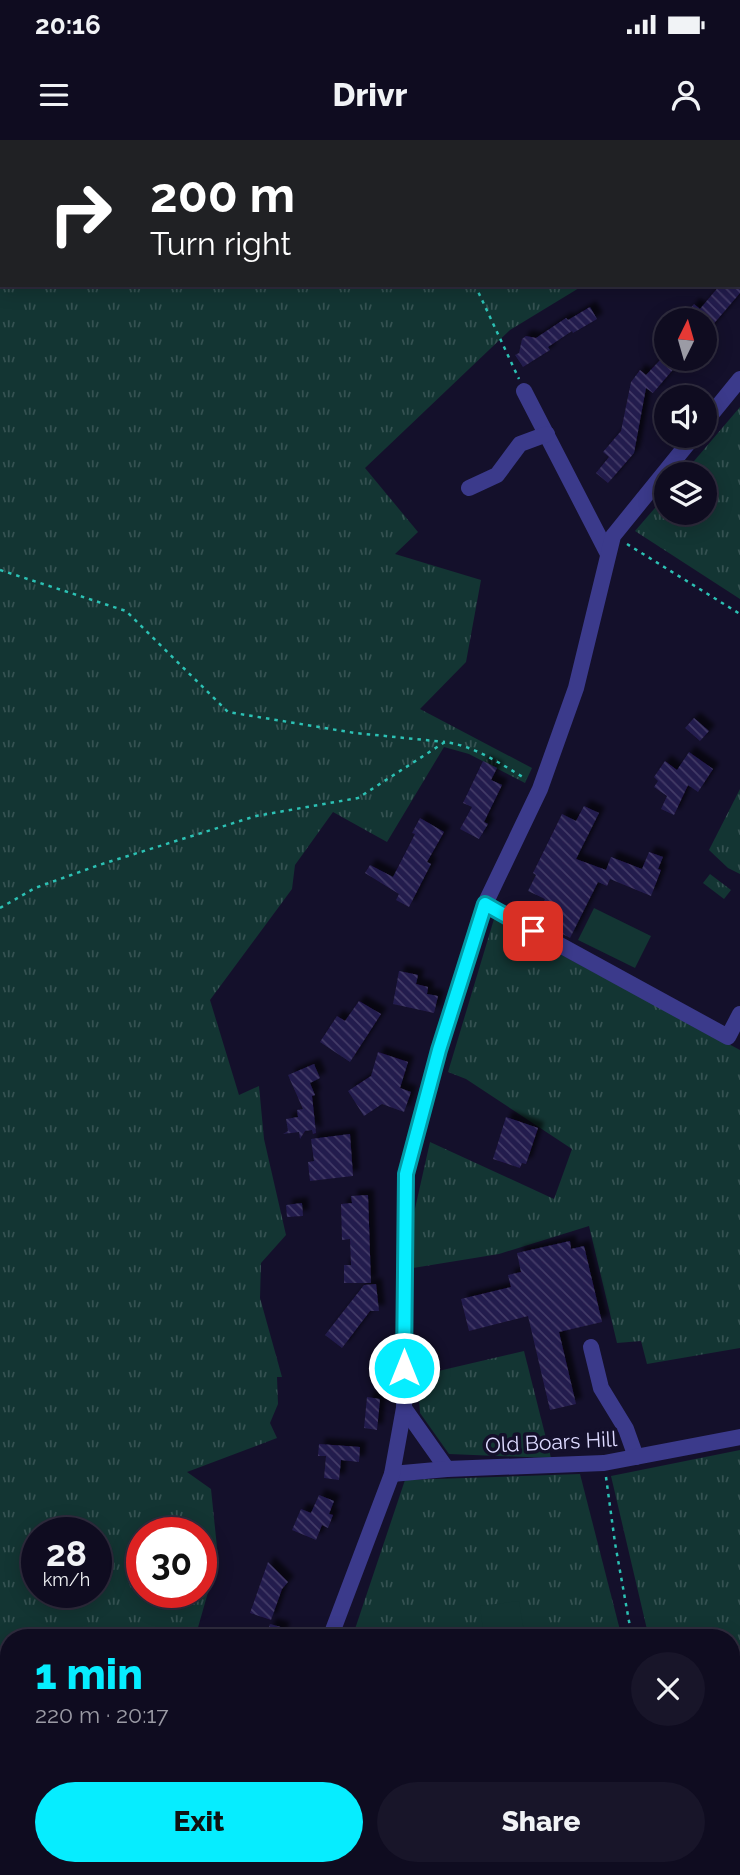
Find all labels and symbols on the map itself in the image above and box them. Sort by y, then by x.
north arrow [654,308,718,371]
pin [503,901,563,961]
position arrow [367,1331,441,1405]
street label: Old Boars Hill [484,1426,618,1458]
speed limit sign: 30 [126,1517,217,1608]

